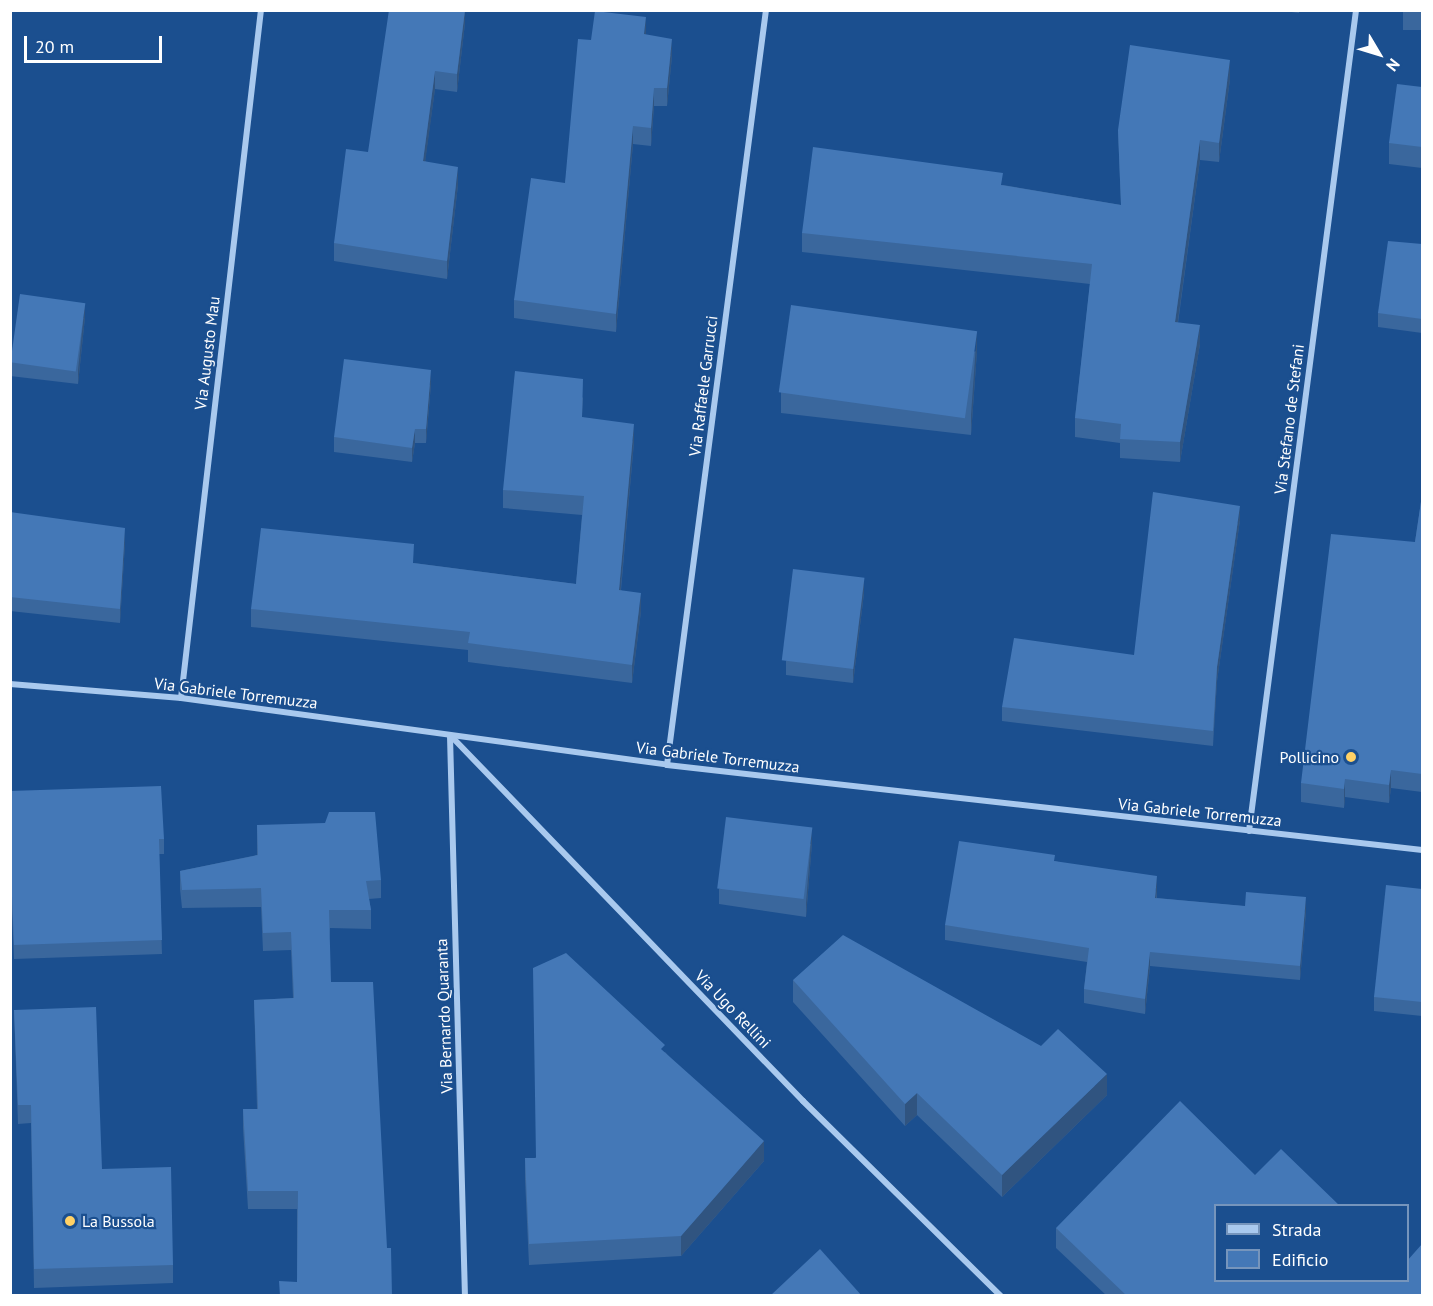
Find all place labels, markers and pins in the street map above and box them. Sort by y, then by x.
place label: Pollicino [1280,747,1339,767]
marker: Pollicino [1344,750,1358,764]
place label: La Bussola [82,1211,155,1231]
marker: La Bussola [63,1214,77,1228]

